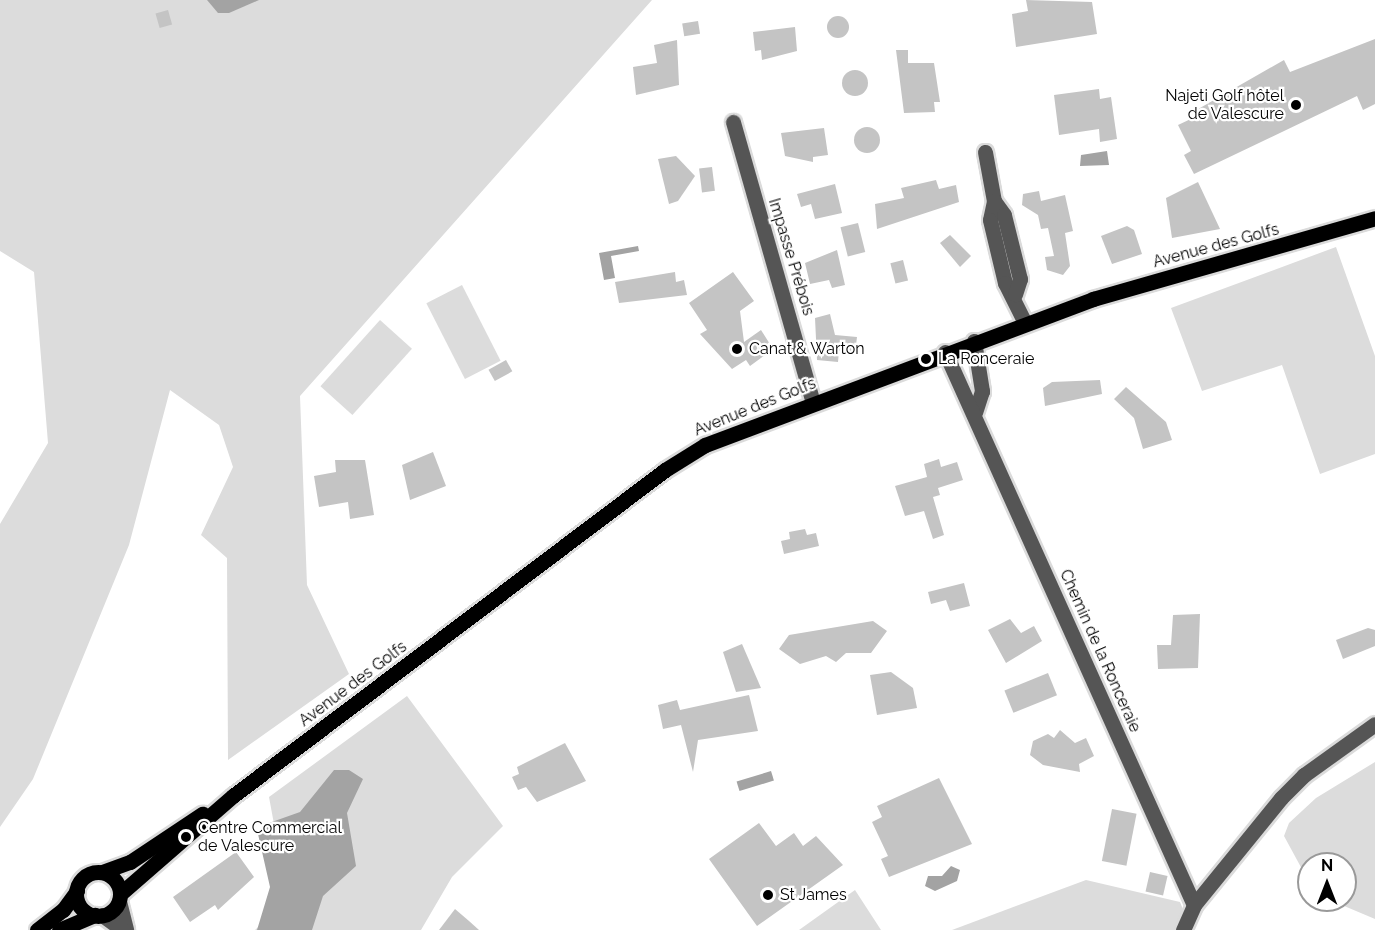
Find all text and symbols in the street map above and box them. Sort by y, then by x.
place label: Najeti Golf hôtel de Valescure [1165,86,1284,124]
marker: Najeti Golf hôtel de Valescure [1289,98,1303,112]
street label: Impasse Prébois [764,196,818,318]
street label: Avenue des Golfs [1151,220,1281,272]
place label: Canat & Warton [749,339,865,359]
marker: Canat & Warton [730,342,744,356]
place label: La Ronceraie [938,349,1034,369]
marker: La Ronceraie [919,352,933,366]
street label: Avenue des Golfs [691,374,819,440]
street label: Chemin de la Ronceraie [1055,567,1145,735]
street label: Avenue des Golfs [295,637,411,731]
place label: Centre Commercial de Valescure [198,818,342,856]
marker: Centre Commercial de Valescure [179,830,193,844]
north arrow [1297,852,1357,912]
text: N [1321,856,1333,875]
place label: St James [780,885,847,905]
marker: St James [761,888,775,902]

